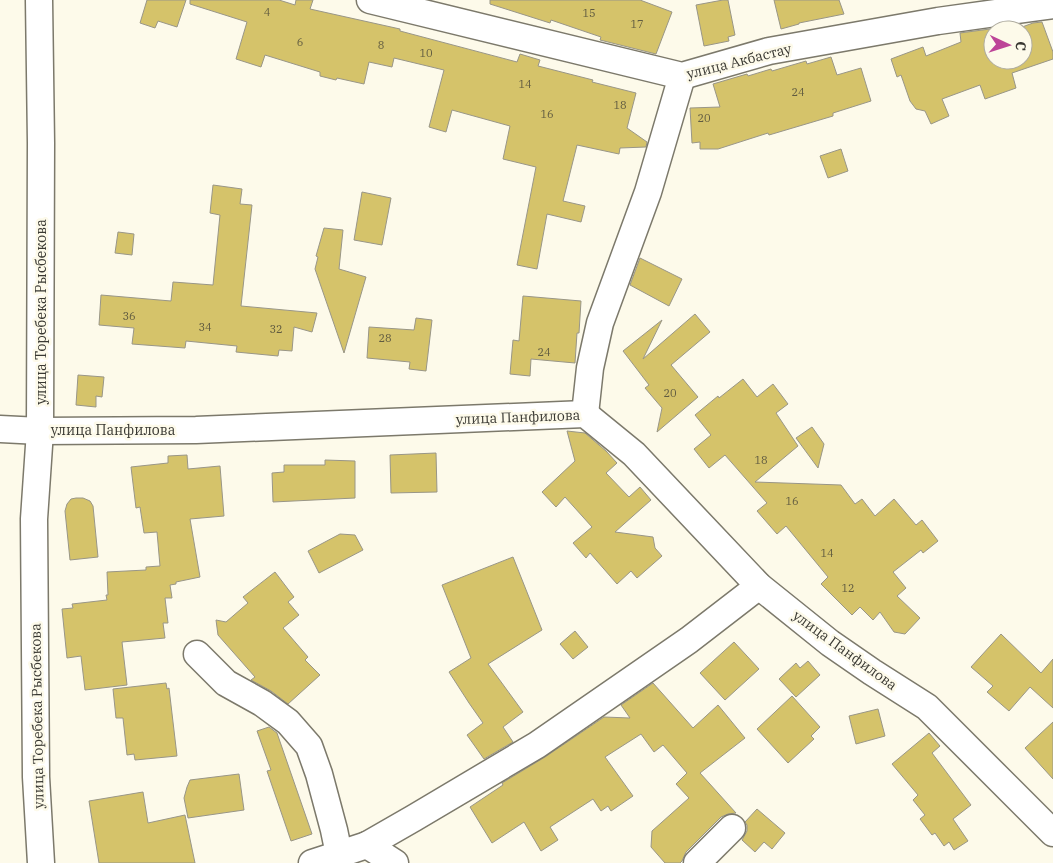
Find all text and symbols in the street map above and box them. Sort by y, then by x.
house number: 4 [264,5,271,19]
house number: 15 [582,6,596,20]
house number: 17 [630,17,644,31]
north arrow [983,20,1033,70]
house number: 6 [297,35,303,49]
house number: 8 [378,38,384,52]
street label: улица Акбастау [685,39,794,83]
text: С [1012,41,1030,51]
house number: 10 [419,46,433,60]
house number: 14 [518,77,532,91]
house number: 24 [791,85,805,99]
house number: 18 [613,98,627,112]
house number: 16 [540,107,554,121]
house number: 20 [697,111,711,125]
street label: улица Торебека Рысбекова [32,219,50,405]
house number: 36 [122,309,136,323]
house number: 34 [198,320,212,334]
house number: 32 [269,322,283,336]
house number: 28 [378,331,392,345]
house number: 24 [537,345,551,359]
house number: 20 [663,386,677,400]
street label: улица Панфилова [455,406,581,428]
street label: улица Панфилова [51,421,176,439]
house number: 18 [754,453,768,467]
house number: 16 [785,494,799,508]
house number: 14 [820,546,834,560]
house number: 12 [841,581,855,595]
street label: улица Панфилова [789,606,901,694]
street label: улица Торебека Рысбекова [26,623,48,809]

